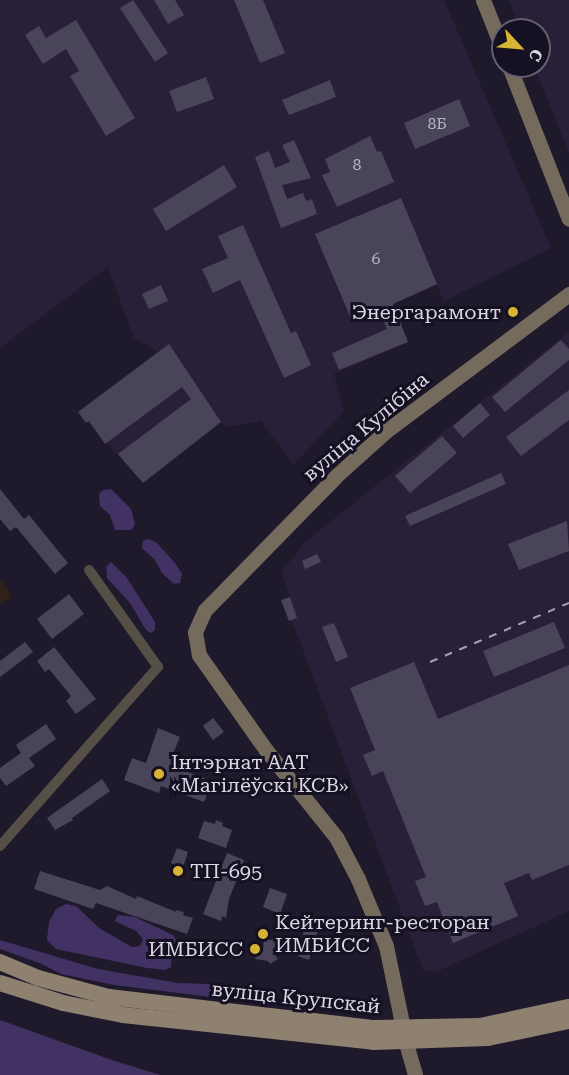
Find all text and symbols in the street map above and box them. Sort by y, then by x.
north arrow [491,18,551,78]
text: С [525,46,547,64]
house number: 8Б [427,114,447,134]
house number: 8 [353,155,361,175]
house number: 6 [372,249,380,269]
place label: Энергарамонт [352,300,501,324]
marker: Энергарамонт [506,305,520,319]
street label: вуліца Кулібіна [298,367,434,487]
place label: Інтэрнат ААТ «Магілёўскі КСВ» [171,750,349,797]
marker: Інтэрнат ААТ «Магілёўскі КСВ» [152,767,166,781]
place label: ТП-695 [190,859,262,883]
marker: ТП-695 [171,864,185,878]
place label: Кейтеринг-ресторан ИМБИСС [275,910,489,957]
marker: Кейтеринг-ресторан ИМБИСС [256,927,270,941]
place label: ИМБИСС [148,937,243,961]
marker: ИМБИСС [248,942,262,956]
street label: вуліца Крупскай [211,977,381,1019]

